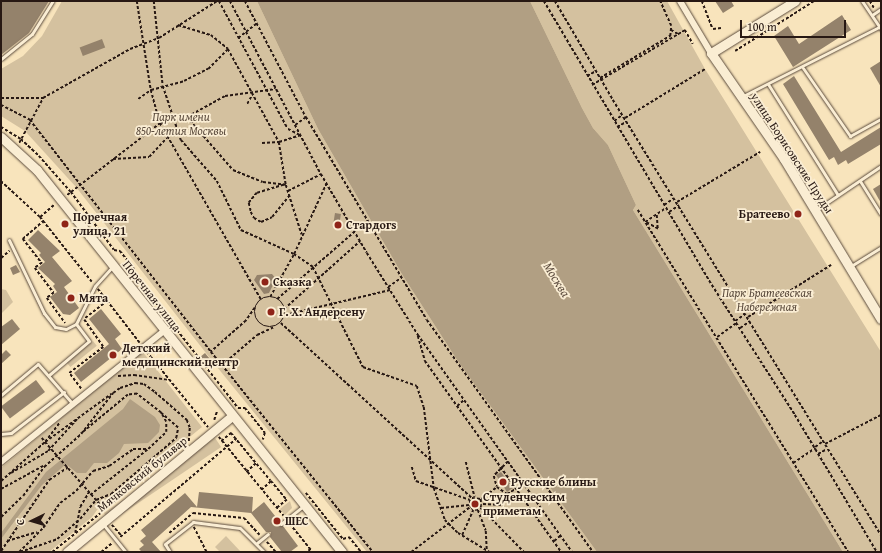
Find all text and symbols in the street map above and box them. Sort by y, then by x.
scale bar [742,12,848,38]
text: 100 m [747,18,777,35]
street label: улица Борисовские Пруды [748,90,836,216]
park label: Парк имени 850-летия Москвы [136,110,226,138]
place label: Братеево [739,207,790,221]
marker: Братеево [793,209,803,219]
place label: Поречная улица, 21 [73,210,127,238]
place label: Стардогs [346,218,396,232]
marker: Поречная улица, 21 [60,219,70,229]
marker: Стардогs [333,220,343,230]
street label: Поречная улица [120,258,184,334]
water label: Москва [539,260,573,300]
place label: Сказка [273,275,312,289]
marker: Сказка [260,277,270,287]
park label: Парк Братеевская Набережная [722,286,812,314]
place label: Мята [79,291,108,305]
marker: Мята [66,293,76,303]
place label: Г. Х. Андерсену [279,305,365,319]
marker: Г. Х. Андерсену [266,307,276,317]
place label: Детский медицинский центр [122,341,239,369]
marker: Детский медицинский центр [107,349,119,361]
street label: Мячковский бульвар [94,433,190,515]
place label: Русские блины [511,475,596,489]
marker: Русские блины [498,477,508,487]
place label: Студенческим приметам [483,490,565,518]
marker: Студенческим приметам [470,499,480,509]
north arrow [12,501,52,541]
place label: ШЕС [285,514,309,528]
marker: ШЕС [272,516,282,526]
text: С [12,518,28,526]

